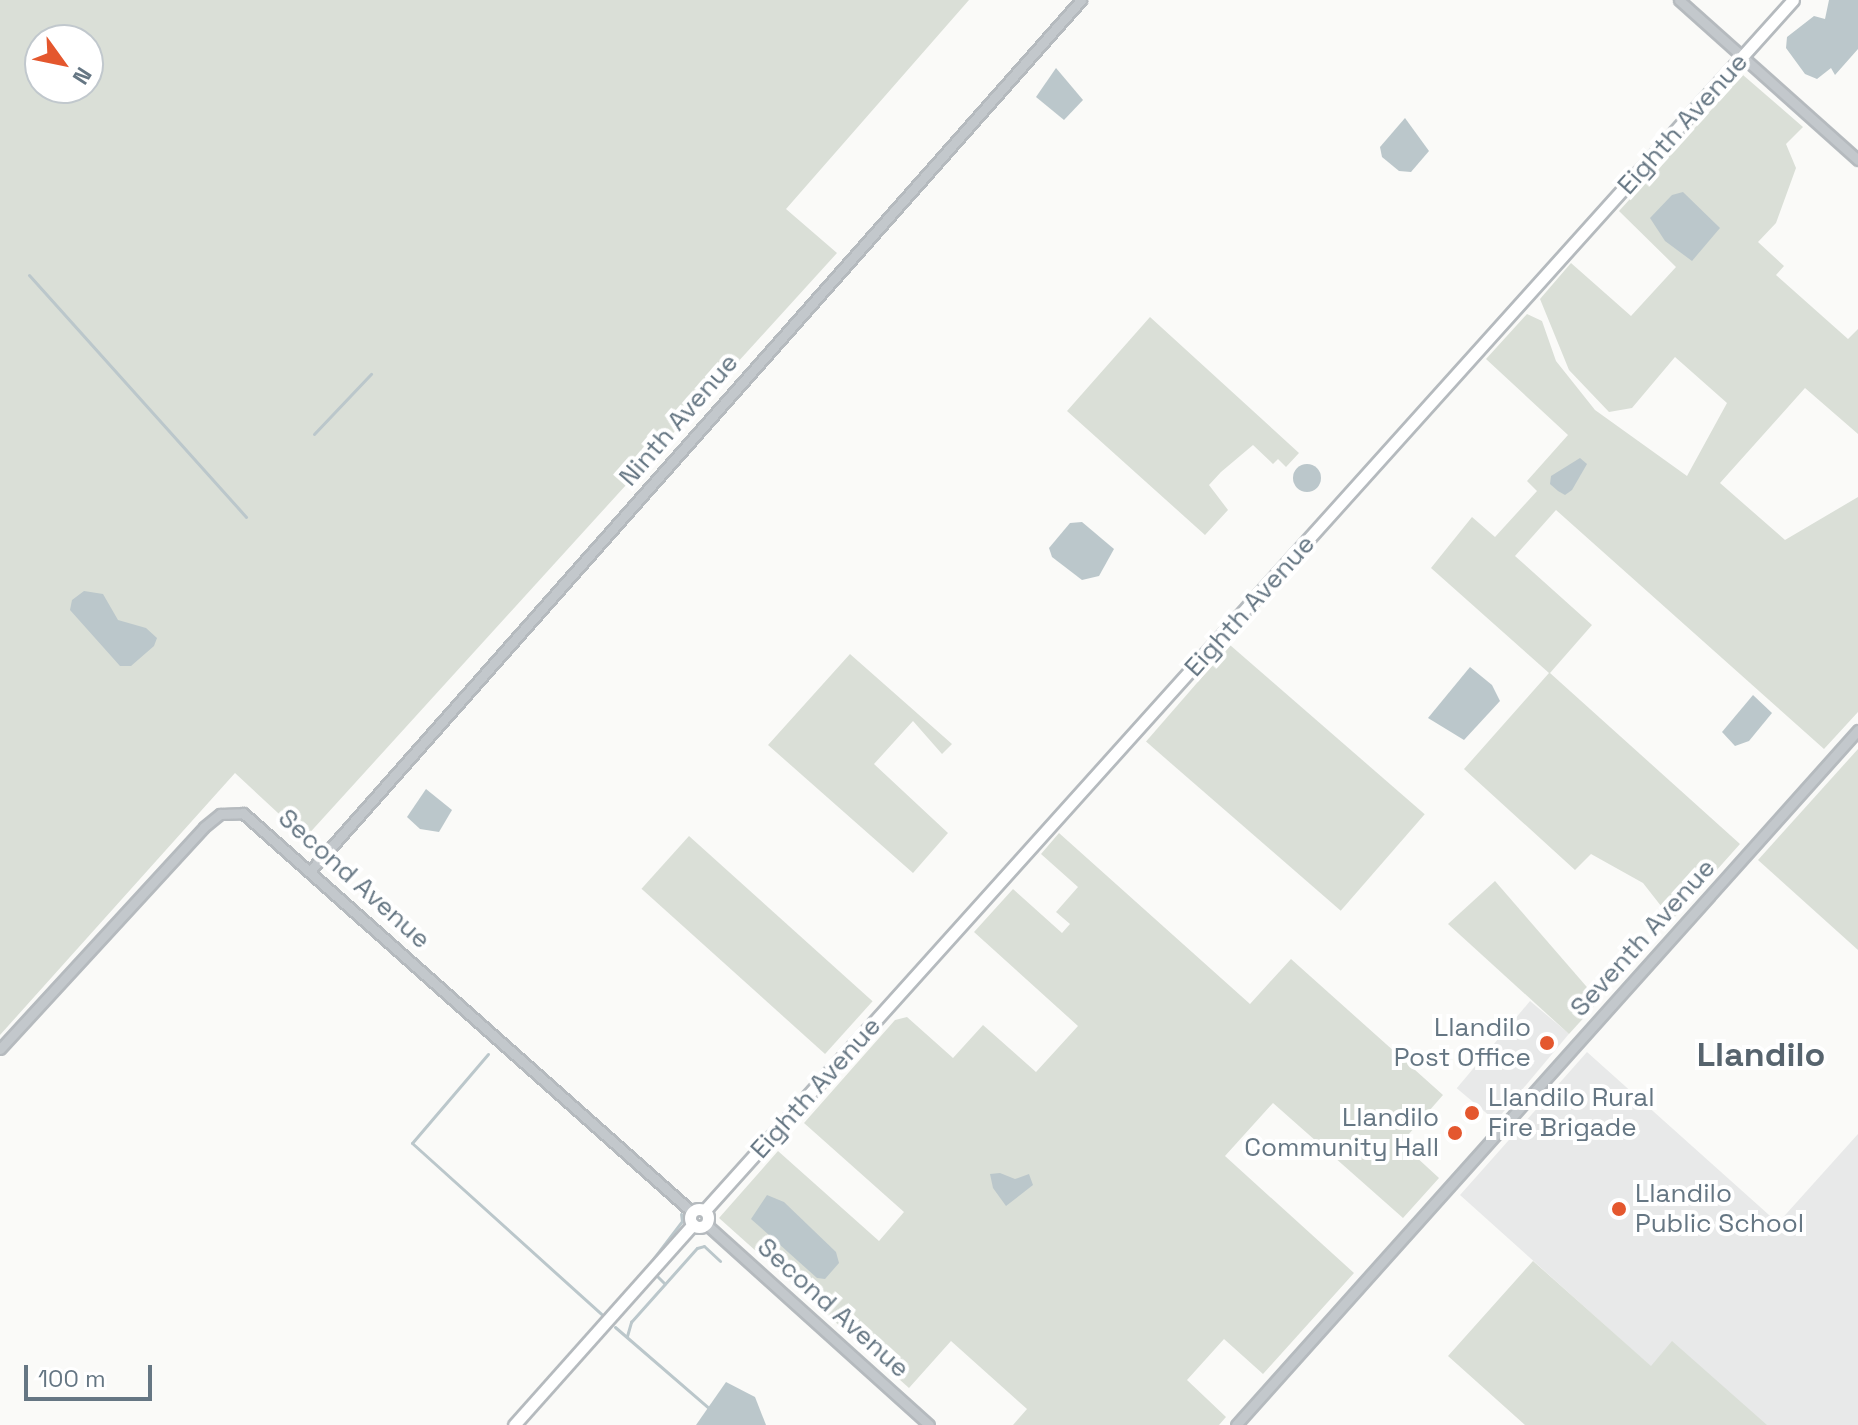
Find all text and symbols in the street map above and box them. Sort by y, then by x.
north arrow [24,24,104,104]
street label: Eighth Avenue [1611,47,1755,201]
text: N [67,62,98,90]
street label: Ninth Avenue [613,347,745,493]
street label: Eighth Avenue [1178,529,1322,683]
street label: Second Avenue [271,802,437,956]
street label: Seventh Avenue [1564,853,1722,1023]
street label: Eighth Avenue [744,1011,888,1165]
place label: Llandilo Post Office [1394,1012,1531,1074]
marker: Llandilo Post Office [1538,1034,1556,1052]
district label: Llandilo [1697,1035,1825,1075]
place label: Llandilo Rural Fire Brigade [1488,1082,1655,1144]
place label: Llandilo Community Hall [1244,1102,1439,1164]
marker: Llandilo Rural Fire Brigade [1463,1104,1481,1122]
marker: Llandilo Community Hall [1446,1124,1464,1142]
place label: Llandilo Public School [1635,1178,1804,1240]
marker: Llandilo Public School [1610,1200,1628,1218]
street label: Second Avenue [750,1231,916,1385]
scale bar [28,1349,156,1399]
text: 100 m [38,1363,106,1394]

